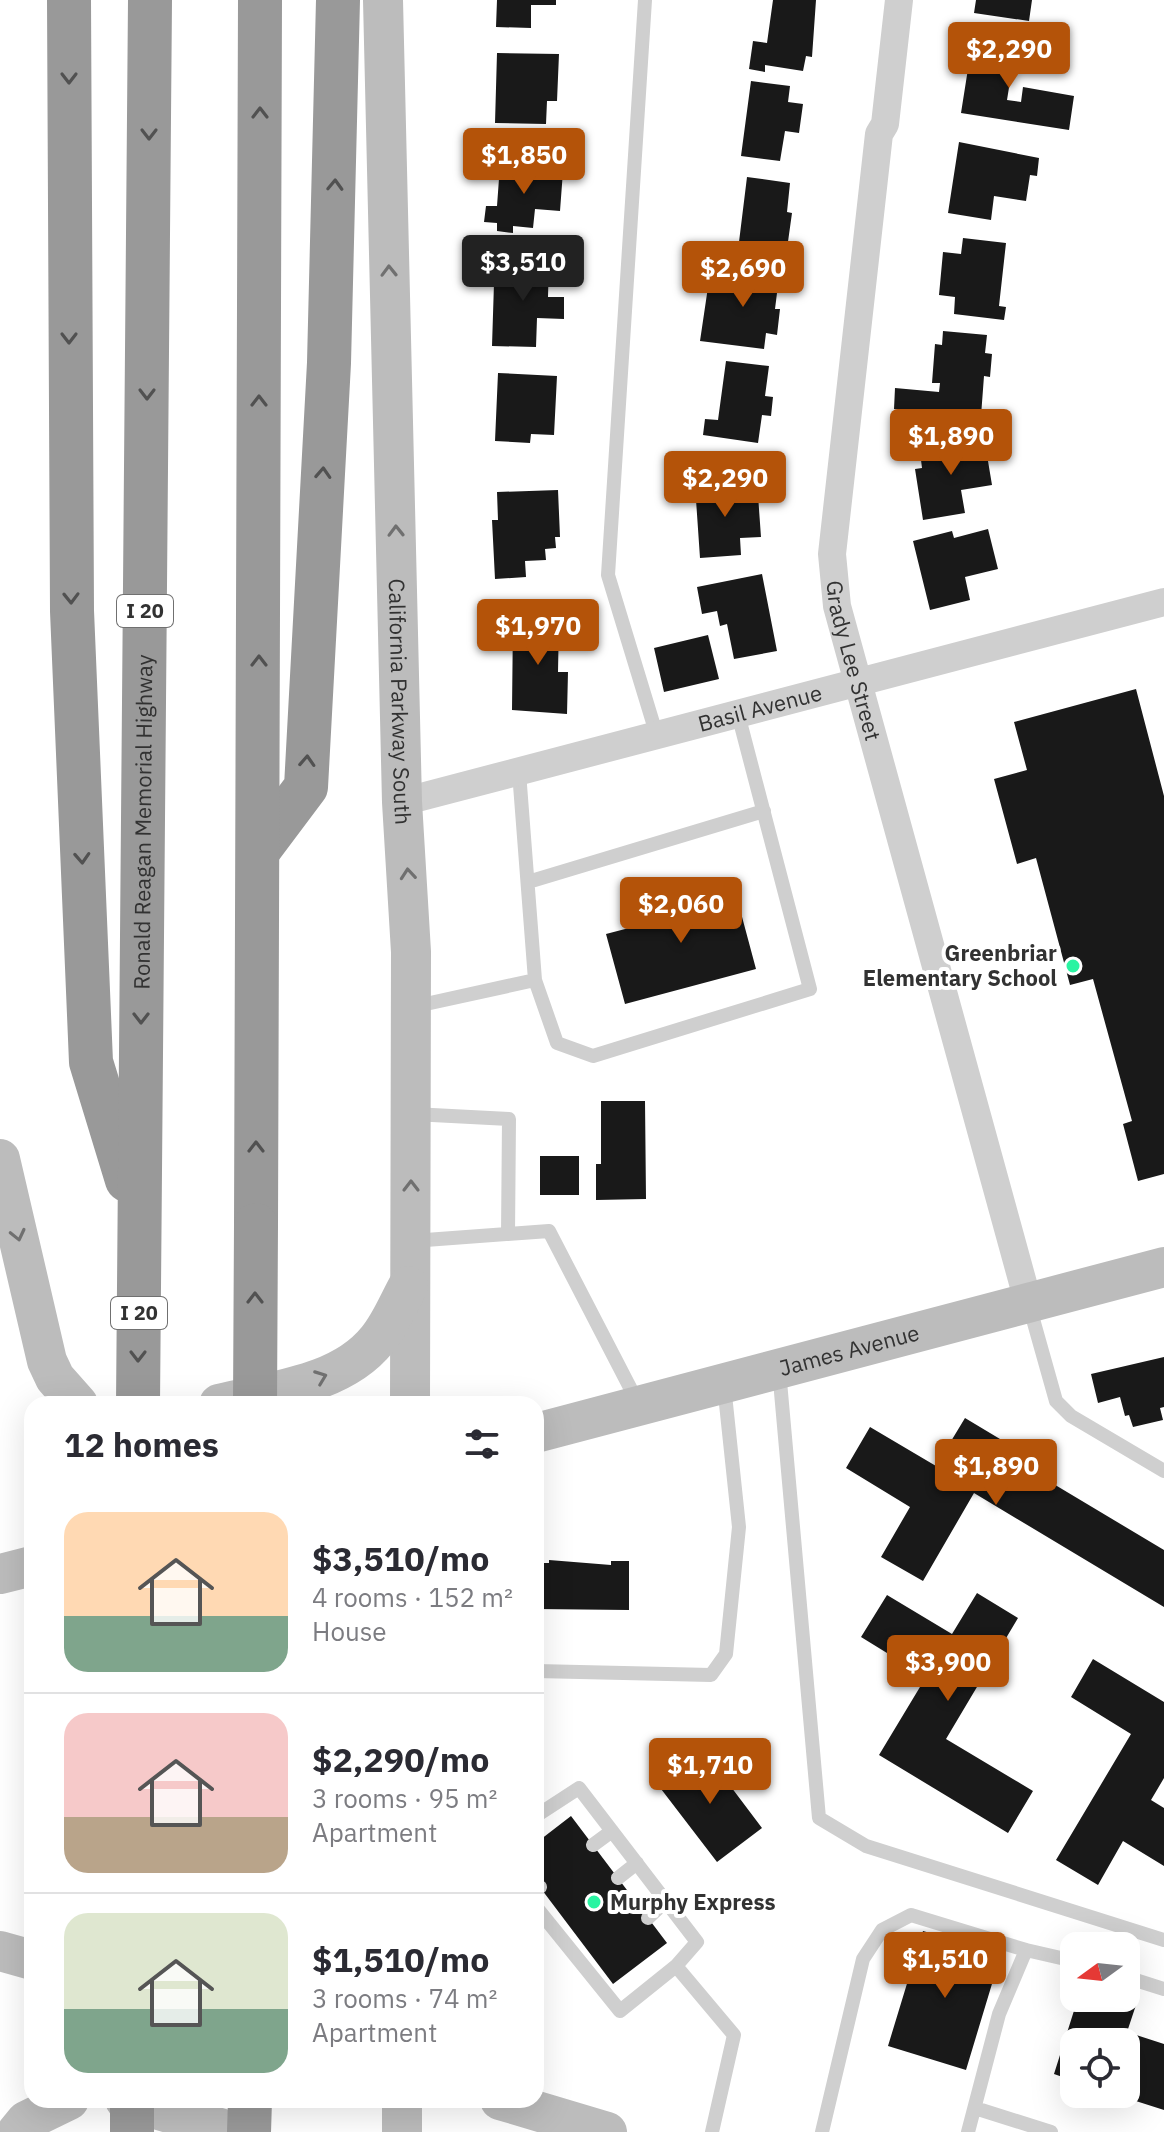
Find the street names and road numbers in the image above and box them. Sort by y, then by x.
street label: California Parkway South [383,578,418,826]
street label: Grady Lee Street [821,579,888,744]
road number: I 20 [117,595,173,627]
street label: Ronald Reagan Memorial Highway [127,654,158,990]
street label: Basil Avenue [695,677,825,738]
road number: I 20 [111,1297,167,1329]
street label: James Avenue [776,1317,922,1382]

